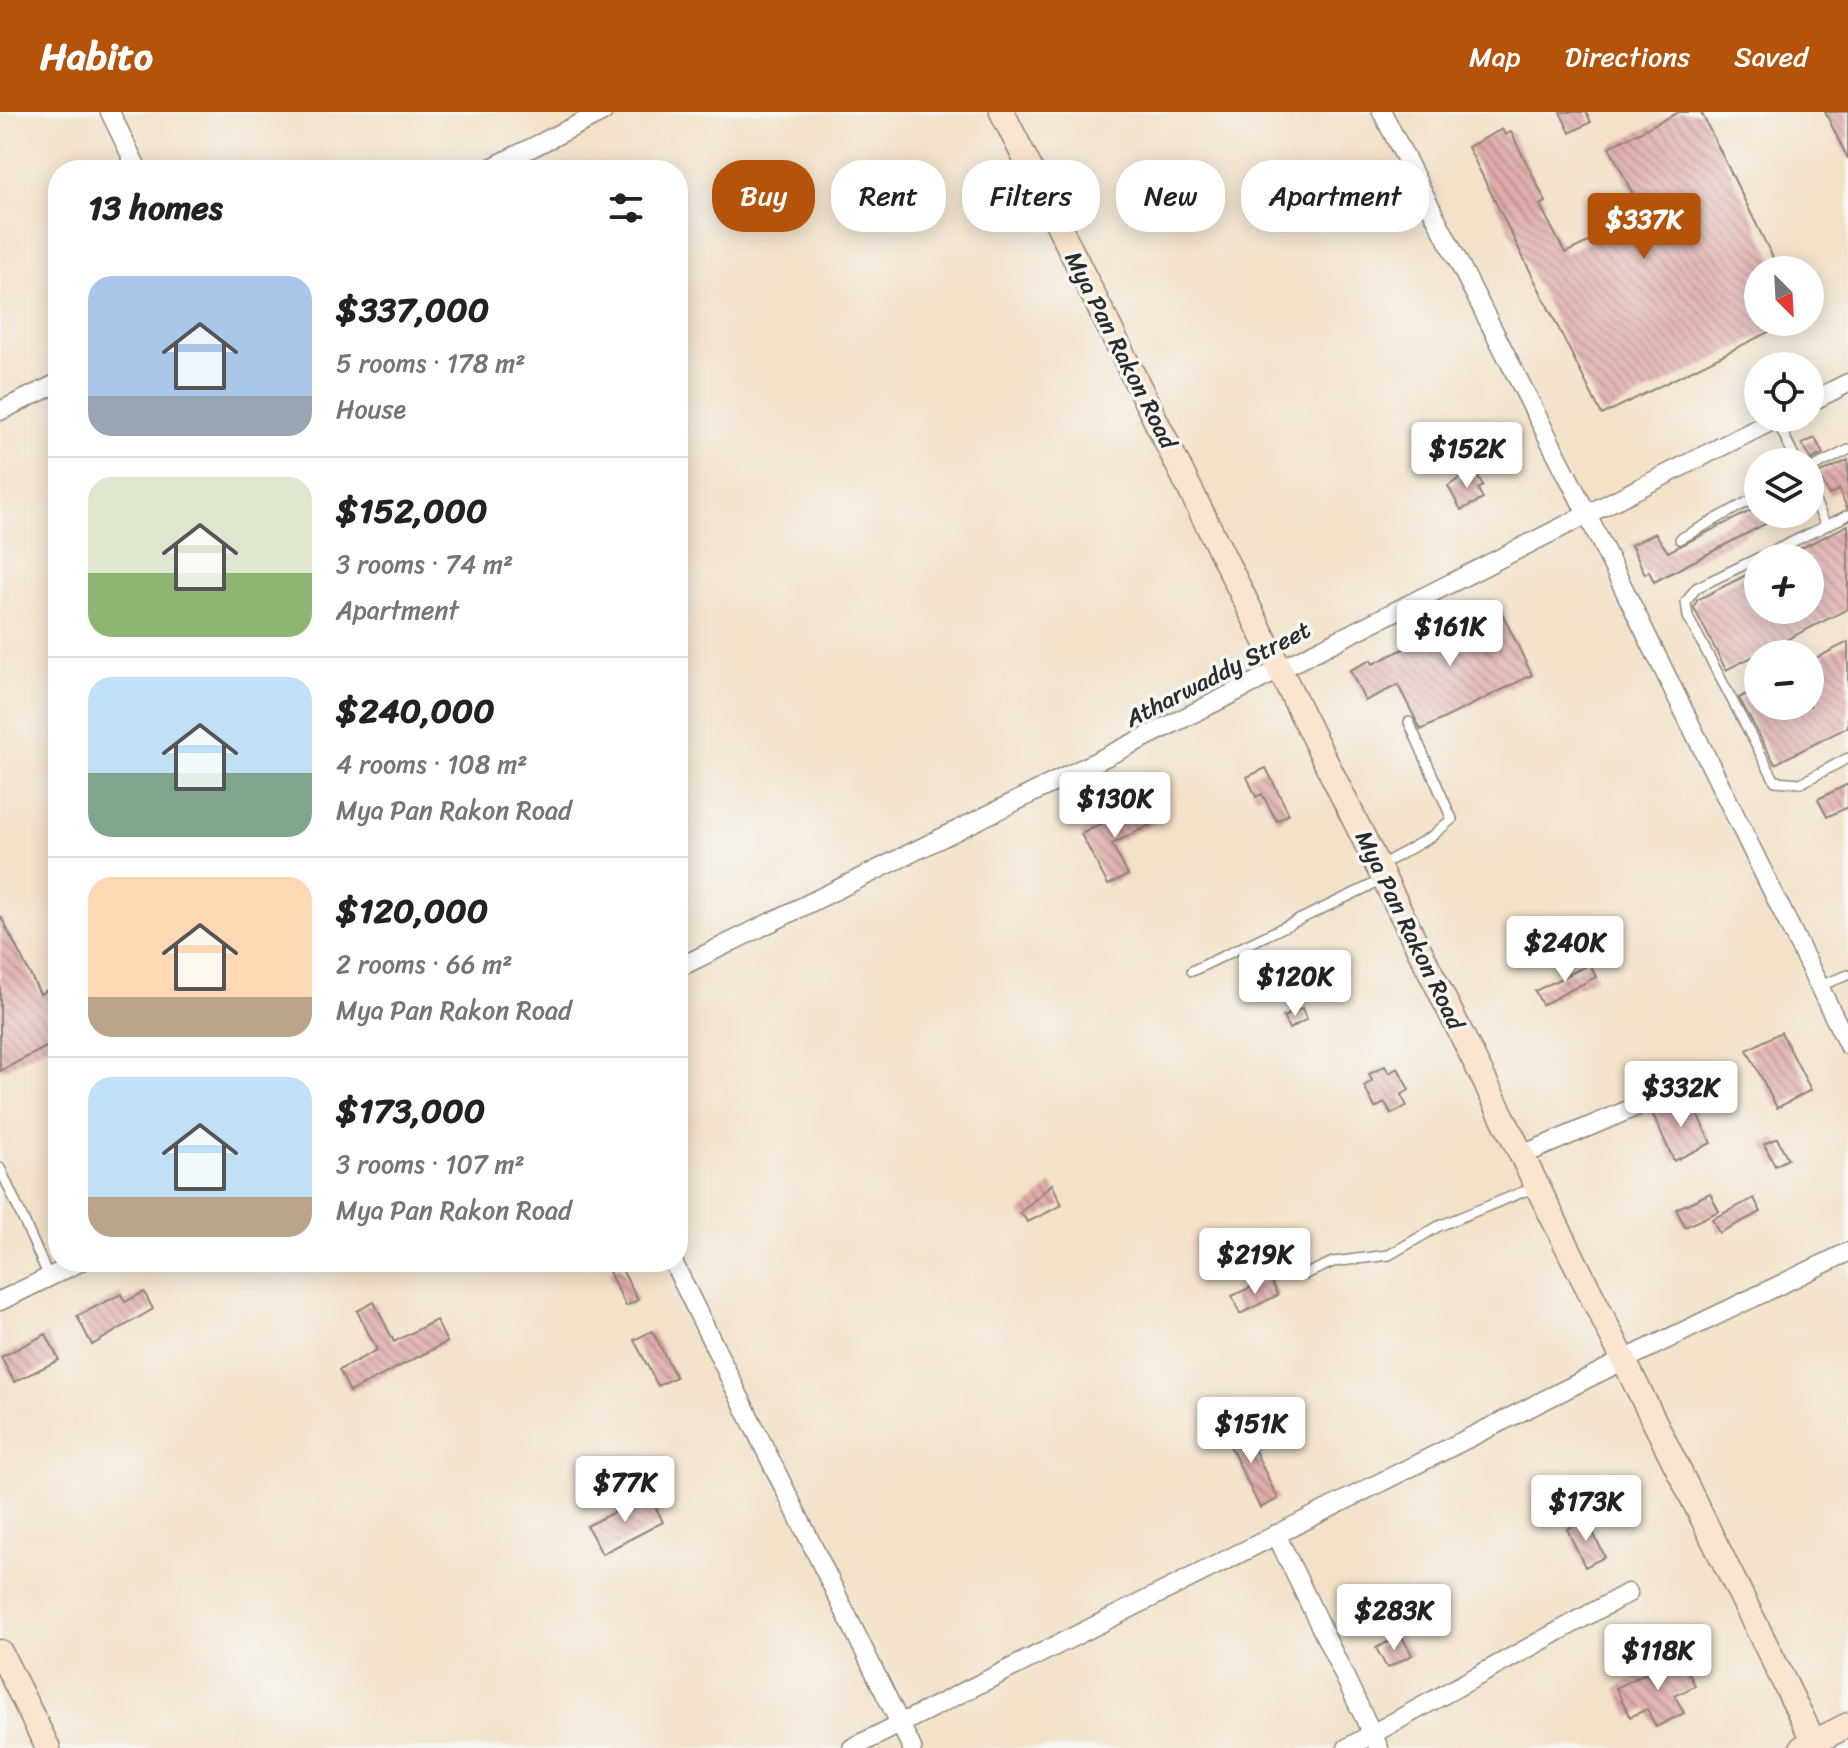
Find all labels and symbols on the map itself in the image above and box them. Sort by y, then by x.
pin: $337K [1588,193,1700,261]
street label: Mya Pan Rakon Road [1053,244,1190,458]
north arrow [1744,256,1824,336]
pin: $152K [1411,422,1523,490]
pin: $161K [1394,600,1506,668]
street label: Atharwaddy Street [1117,609,1318,739]
pin: $130K [1059,772,1171,840]
street label: Mya Pan Rakon Road [1343,823,1477,1038]
pin: $240K [1509,916,1621,984]
pin: $120K [1239,950,1351,1018]
pin: $332K [1625,1061,1737,1129]
pin: $219K [1199,1228,1311,1296]
pin: $151K [1195,1397,1307,1465]
pin: $77K [578,1456,672,1524]
pin: $173K [1530,1475,1642,1543]
pin: $283K [1338,1584,1450,1652]
pin: $118K [1602,1624,1714,1692]

